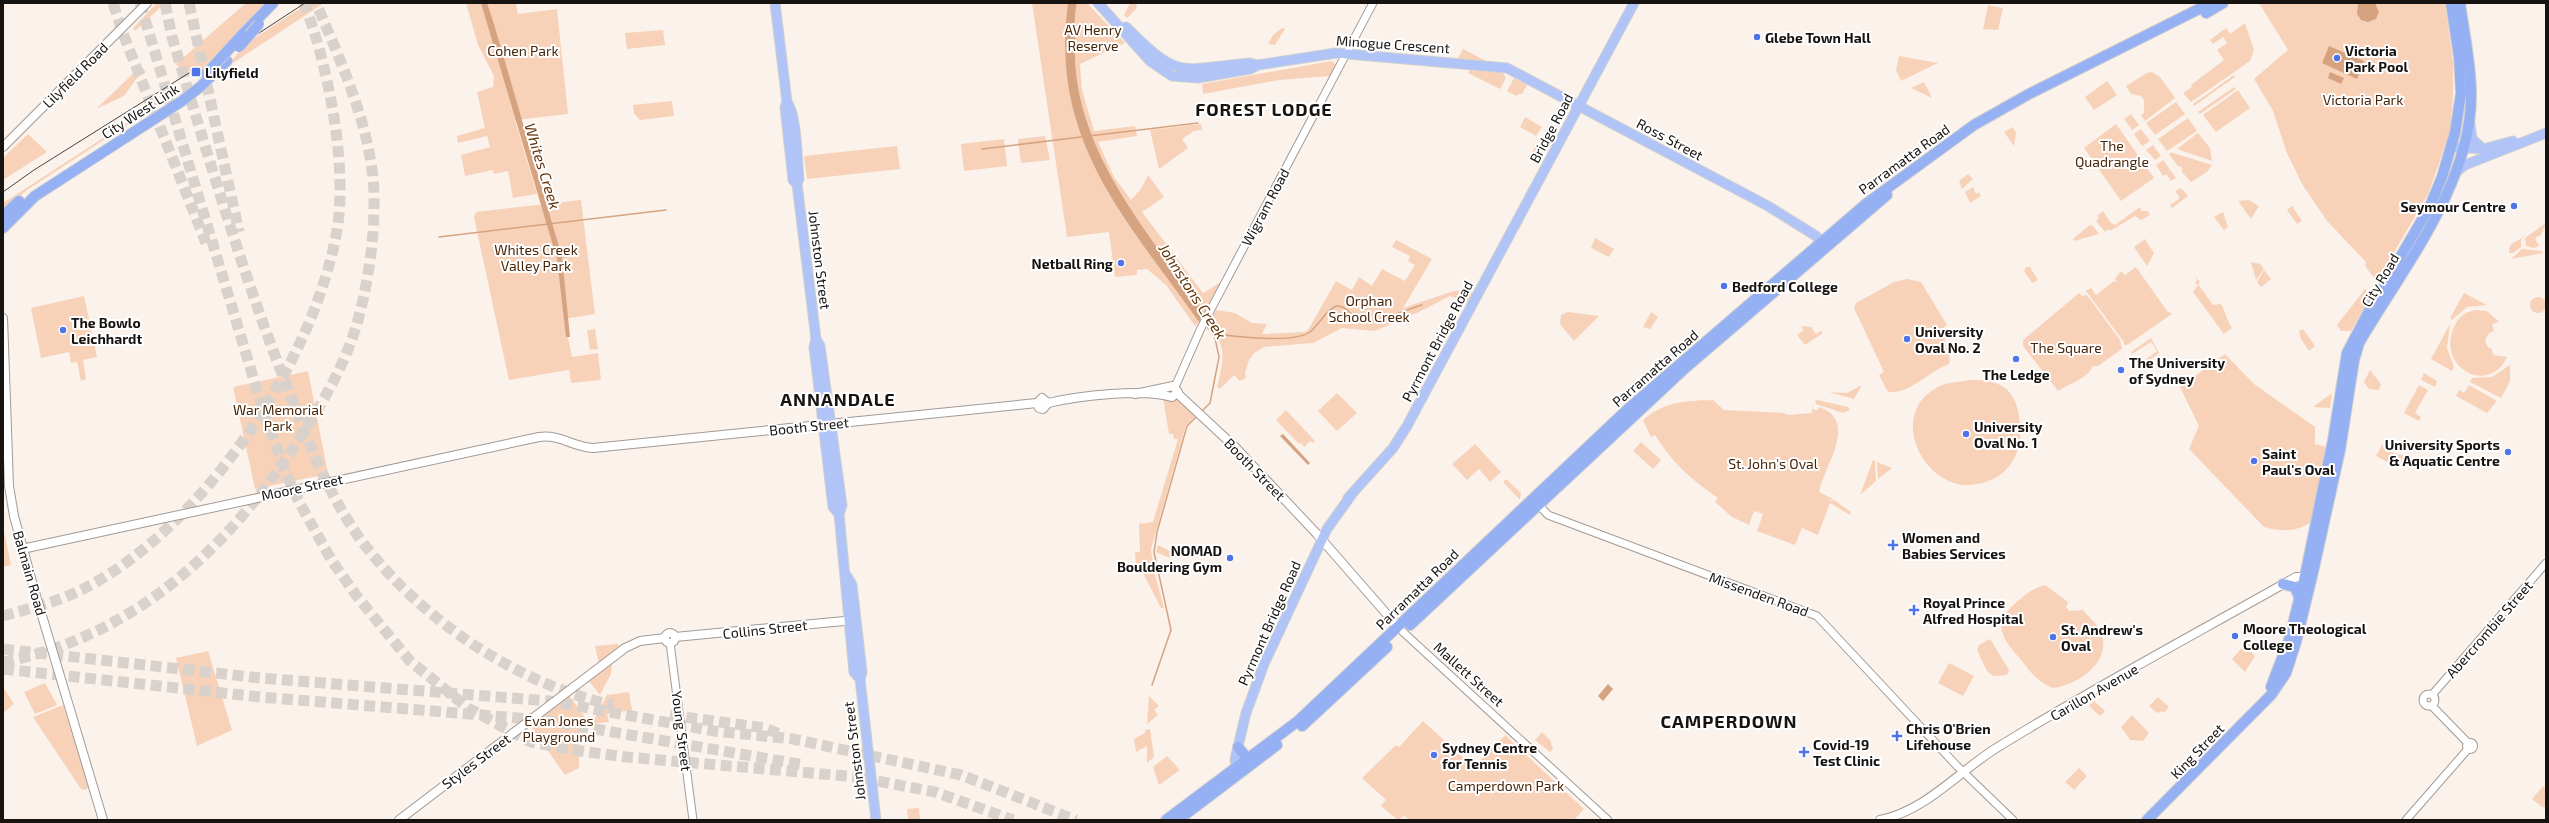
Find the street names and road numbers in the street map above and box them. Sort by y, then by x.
street label: Minogue Crescent [1336,32,1450,56]
street label: Lilyfield Road [39,39,111,111]
street label: City West Link [98,80,182,142]
street label: Bridge Road [1526,90,1576,166]
street label: Ross Street [1634,114,1706,164]
street label: Parramatta Road [1855,120,1953,198]
street label: Wigram Road [1237,165,1293,249]
street label: Johnston Street [805,210,835,310]
street label: City Road [2357,250,2403,310]
street label: Pyrmont Bridge Road [1398,278,1476,404]
street label: Parramatta Road [1608,326,1702,410]
street label: Booth Street [768,413,850,439]
street label: Booth Street [1221,434,1289,504]
street label: Moore Street [260,470,344,504]
street label: Balmain Road [10,529,50,617]
street label: Parramatta Road [1372,545,1462,633]
street label: Pyrmont Bridge Road [1234,558,1304,688]
street label: Missenden Road [1707,568,1811,620]
street label: Abercrombie Street [2442,577,2536,681]
street label: Collins Street [722,616,808,642]
street label: Mallett Street [1430,638,1508,710]
street label: Carillon Avenue [2047,660,2141,724]
street label: Young Street [669,690,695,772]
street label: Johnston Street [839,701,869,801]
street label: King Street [2167,720,2227,782]
street label: Styles Street [438,730,514,792]

